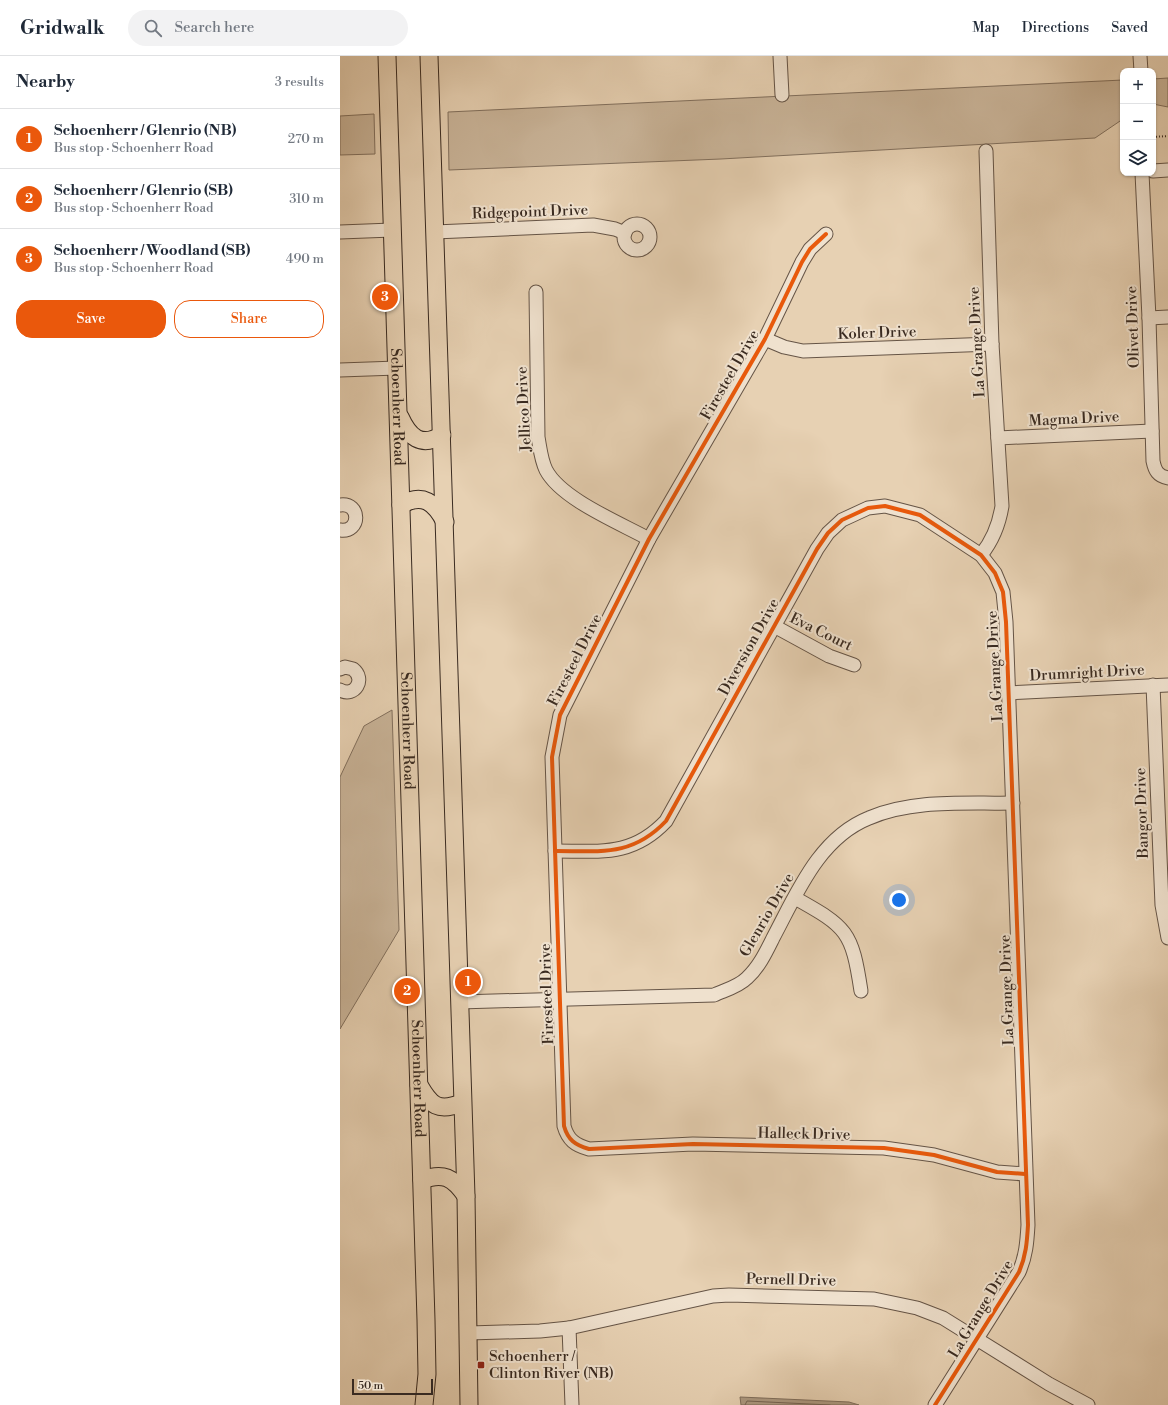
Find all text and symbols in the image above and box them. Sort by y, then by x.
search box [128,10,408,46]
text: Gridwalk [20,16,104,40]
icon: search [142,17,164,39]
text: Search here [174,18,254,37]
text: Map [972,19,1000,37]
text: Directions [1022,19,1089,37]
text: Saved [1111,19,1148,37]
map controls [1120,68,1156,176]
button: + [1120,68,1156,104]
text: Nearby [16,71,75,93]
text: 3 results [275,74,324,90]
button: − [1120,104,1156,140]
text: Schoenherr / Glenrio (NB) [54,121,236,140]
text: 1 [26,131,32,147]
text: 270 m [288,131,324,147]
text: Bus stop · Schoenherr Road [54,140,213,156]
button: layers [1120,140,1156,176]
text: Schoenherr / Glenrio (SB) [54,181,233,200]
text: 2 [25,191,33,207]
text: 310 m [289,191,324,207]
text: Bus stop · Schoenherr Road [54,200,213,216]
street label: Ridgepoint Drive [471,200,589,224]
text: Schoenherr / Woodland (SB) [54,241,250,260]
text: 3 [25,251,33,267]
text: 490 m [286,251,324,267]
text: Bus stop · Schoenherr Road [54,260,213,276]
pin: 3 [372,282,398,312]
street label: Olivet Drive [1122,285,1144,369]
street label: La Grange Drive [965,286,989,398]
button: Save [16,300,166,338]
button: Share [174,300,324,338]
street label: Koler Drive [837,322,917,344]
street label: Firesteel Drive [696,326,764,424]
street label: Schoenherr Road [387,348,409,466]
street label: Jellico Drive [512,366,536,453]
street label: Magma Drive [1028,407,1120,431]
street label: Diversion Drive [714,595,784,699]
street label: Eva Court [787,609,856,656]
street label: La Grange Drive [983,610,1007,722]
street label: Firesteel Drive [544,611,606,709]
street label: Drumright Drive [1029,660,1145,686]
street label: Schoenherr Road [397,672,419,790]
street label: Bangor Drive [1131,767,1153,860]
street label: Glenrio Drive [735,870,799,960]
your location [889,890,909,910]
street label: La Grange Drive [996,934,1018,1046]
street label: Firesteel Drive [536,943,558,1045]
pin: 1 [455,967,481,997]
pin: 2 [394,976,420,1006]
street label: Schoenherr Road [407,1019,430,1138]
street label: Halleck Drive [757,1124,851,1144]
street label: La Grange Drive [944,1257,1018,1361]
street label: Pernell Drive [746,1270,836,1290]
place label: Schoenherr / Clinton River (NB) [489,1347,614,1383]
marker: Schoenherr / Clinton River (NB) [476,1360,486,1370]
scale bar [352,1377,433,1396]
text: 50 m [358,1379,383,1393]

